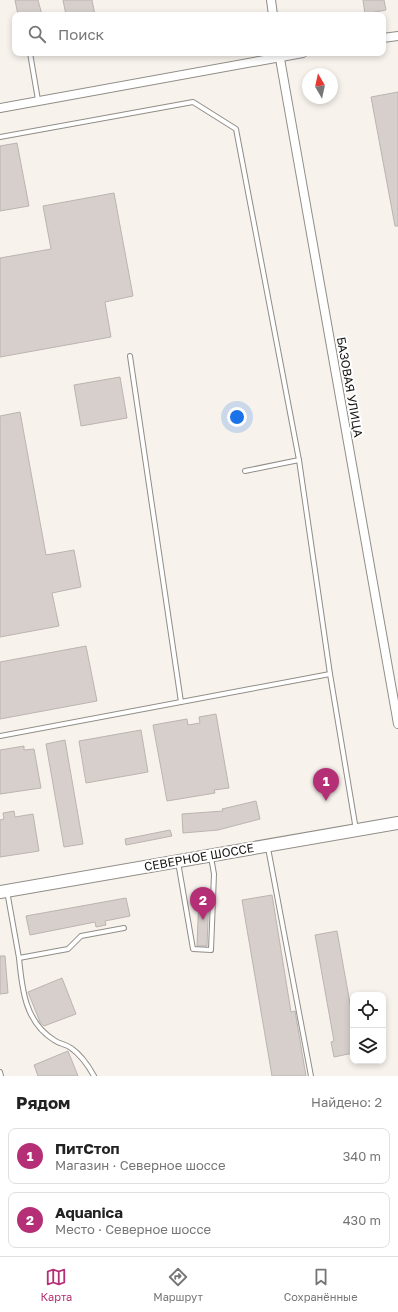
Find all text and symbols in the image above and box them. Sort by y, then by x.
search box [12,12,386,56]
icon: search [26,23,48,45]
text: Поиск [58,25,104,43]
north arrow [302,68,338,104]
street label: БАЗОВАЯ УЛИЦА [334,336,366,438]
your location [227,407,247,427]
pin: 1 [313,768,339,801]
street label: СЕВЕРНОЕ ШОССЕ [143,840,255,874]
pin: 2 [190,887,216,920]
map controls [350,992,386,1064]
button: locate [350,992,386,1028]
button: layers [350,1028,386,1064]
text: Рядом [16,1092,70,1113]
text: Найдено: 2 [311,1094,382,1110]
text: ПитСтоп [55,1139,120,1157]
text: 1 [27,1148,33,1164]
text: 340 m [343,1148,381,1164]
text: Магазин · Северное шоссе [55,1157,226,1173]
text: Aquanica [55,1203,123,1221]
text: 2 [26,1212,34,1228]
text: 430 m [343,1212,381,1228]
text: Место · Северное шоссе [55,1221,211,1237]
tab: Карта [40,1266,72,1303]
tab: Маршрут [153,1266,203,1303]
tab: Сохранённые [284,1266,358,1303]

